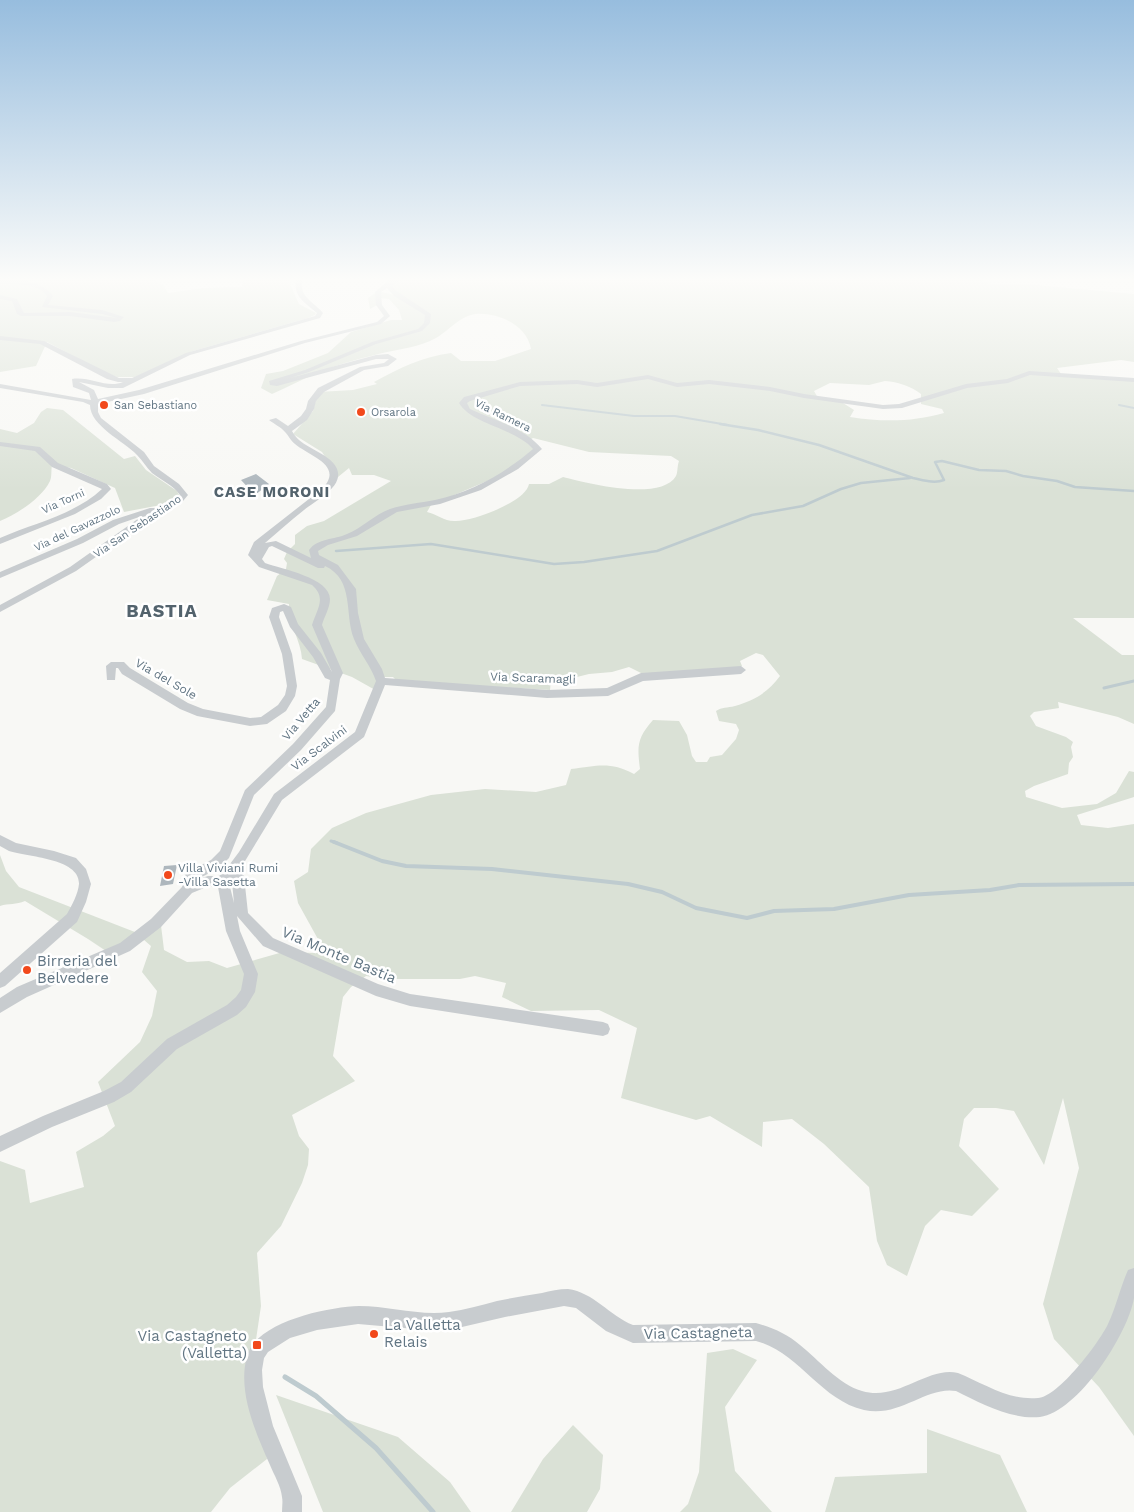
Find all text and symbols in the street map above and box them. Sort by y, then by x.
street label: Via Ramera [473,396,533,435]
marker: San Sebastiano [98,399,110,411]
place label: San Sebastiano [114,399,197,412]
marker: Orsarola [355,406,367,418]
place label: Orsarola [371,406,416,419]
district label: CASE MORONI [214,483,330,501]
street label: Via Torni [40,486,87,517]
street label: Via San Sebastiano [91,492,184,561]
street label: Via del Gavazzolo [32,503,122,554]
district label: BASTIA [126,600,198,621]
street label: Via del Sole [133,656,199,702]
street label: Via Scaramagli [490,670,576,686]
street label: Via Vetta [279,695,323,743]
street label: Via Scalvini [288,722,350,774]
place label: Villa Viviani Rumi -Villa Sasetta [178,861,278,889]
marker: Villa Viviani Rumi -Villa Sasetta [162,869,174,881]
street label: Via Monte Bastia [279,923,400,987]
place label: Birreria del Belvedere [37,952,118,987]
marker: Birreria del Belvedere [21,964,33,976]
place label: La Valletta Relais [384,1316,461,1351]
street label: Via Castagneta [643,1323,753,1343]
place label: Via Castagneto (Valletta) [138,1327,247,1362]
marker: La Valletta Relais [368,1328,380,1340]
marker: Via Castagneto (Valletta) [251,1339,263,1351]

